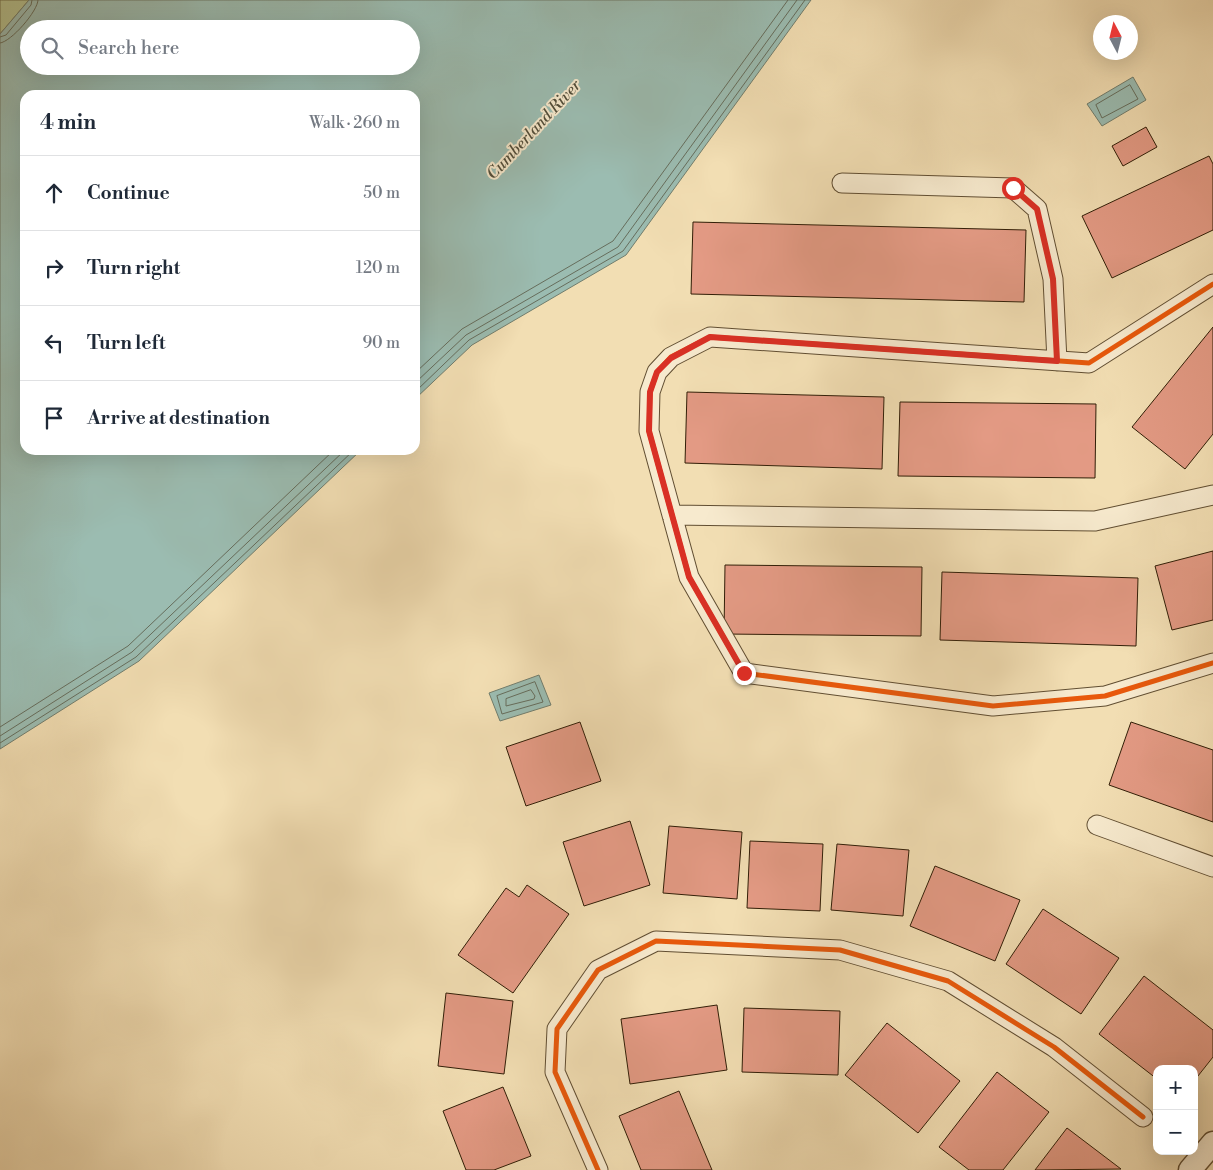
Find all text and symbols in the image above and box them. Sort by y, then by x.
north arrow [1093,15,1138,60]
search box [20,20,420,75]
icon: search [38,34,66,62]
text: Search here [78,36,179,60]
water label: Cumberland River [482,75,586,184]
text: 4 min [40,110,96,136]
text: Walk · 260 m [309,113,400,133]
route start [1002,177,1025,200]
icon: ahead [40,179,68,207]
text: Continue [87,181,170,205]
text: 50 m [363,183,400,203]
icon: right [40,254,68,282]
text: Turn right [87,256,180,280]
text: 120 m [356,258,400,278]
icon: left [40,329,68,357]
text: Turn left [87,331,166,355]
text: 90 m [362,333,400,353]
icon: arrive [40,404,68,432]
text: Arrive at destination [87,406,270,430]
route end [733,662,756,685]
map controls [1153,1065,1198,1155]
button: + [1153,1065,1198,1110]
button: − [1153,1110,1198,1155]

